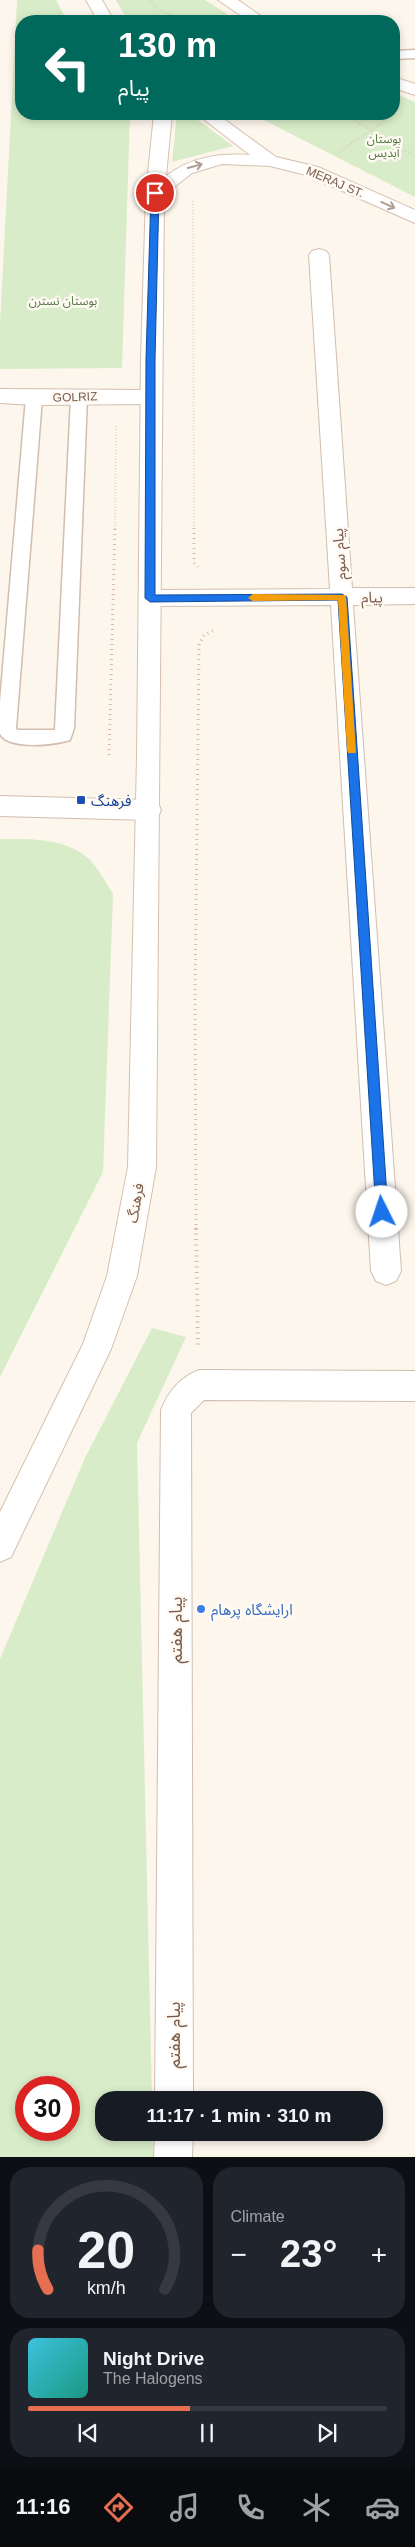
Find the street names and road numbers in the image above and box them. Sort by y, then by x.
street label: MERAJ ST. [304,164,366,200]
street label: GOLRIZ [52,389,98,405]
street label: پیام سوم [329,527,352,581]
street label: پیام [361,588,383,609]
street label: فرهنگ [123,1181,148,1225]
street label: پیام هفتم [166,1596,190,1664]
street label: پیام هفتم [164,2001,188,2069]

